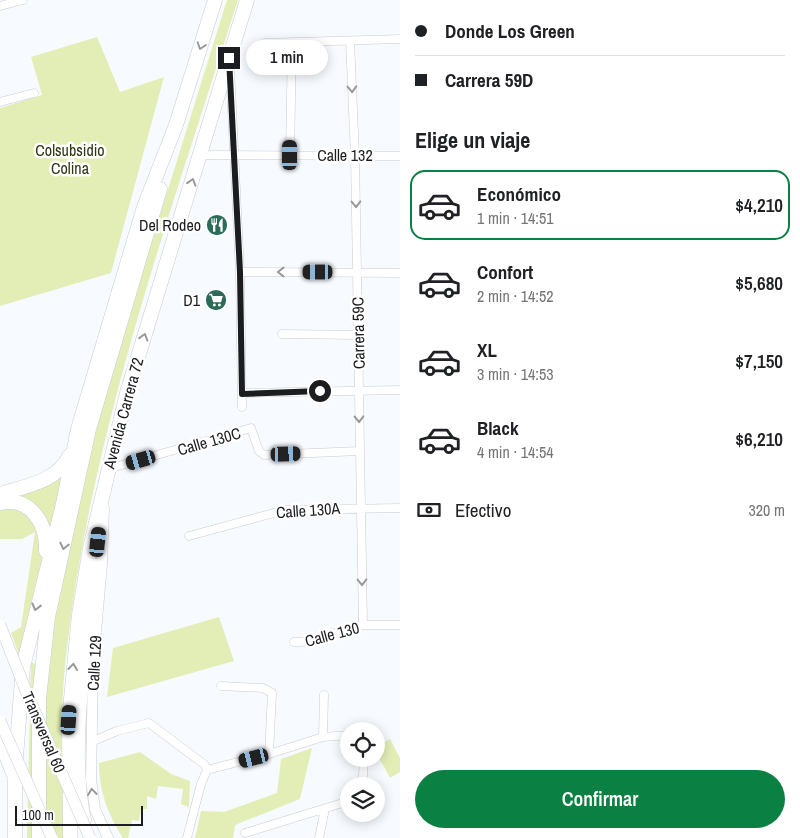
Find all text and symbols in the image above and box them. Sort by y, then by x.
text: Donde Los Green [445,18,575,44]
callout: 1 min [246,40,329,76]
one-way arrow [196,42,206,50]
text: 1 min [270,46,304,68]
route end [218,47,240,69]
text: Carrera 59D [445,67,533,93]
one-way arrow [347,86,358,94]
text: Elige un viaje [415,125,530,155]
park label: Colsubsidio Colina [35,139,105,179]
car [282,140,297,170]
street label: Calle 132 [317,144,373,166]
one-way arrow [186,178,196,186]
text: Económico [477,181,561,207]
icon: car [417,183,462,228]
text: $4,210 [735,192,783,218]
one-way arrow [351,201,361,209]
text: 1 min · 14:51 [477,207,554,229]
restaurant icon: Del Rodeo [205,213,229,237]
place label: Del Rodeo [139,214,201,236]
text: Confort [477,259,533,285]
icon: car [417,261,462,306]
car [303,265,333,280]
one-way arrow [277,267,285,277]
text: $5,680 [735,270,783,296]
text: 2 min · 14:52 [477,285,554,307]
supermarket icon: D1 [204,288,228,312]
place label: D1 [183,289,201,311]
street label: Carrera 59C [346,297,370,369]
one-way arrow [138,333,148,342]
text: XL [477,337,497,363]
icon: car [417,339,462,384]
text: $7,150 [735,348,783,374]
street label: Avenida Carrera 72 [97,355,148,472]
text: 3 min · 14:53 [477,363,554,385]
route start [309,380,331,402]
text: Black [477,415,519,441]
one-way arrow [354,416,365,424]
icon: car [417,417,462,462]
street label: Calle 130C [175,421,243,461]
text: $6,210 [735,426,783,452]
text: 4 min · 14:54 [477,441,554,463]
car [270,446,301,462]
car [124,449,157,471]
icon: cash [415,496,443,524]
street label: Calle 130A [275,497,341,523]
text: Efectivo [455,497,511,523]
text: 320 m [749,499,785,521]
car [88,526,107,558]
one-way arrow [59,541,69,550]
one-way arrow [357,578,367,586]
one-way arrow [31,602,42,611]
street label: Calle 130 [302,616,362,652]
street label: Calle 129 [82,635,106,691]
one-way arrow [67,663,78,671]
street label: Transversal 60 [17,688,71,776]
car [60,705,77,735]
map controls [340,722,385,822]
button: locate [340,722,385,767]
car [237,747,270,769]
button: Confirmar [415,770,785,828]
button: layers [340,777,385,822]
one-way arrow [87,788,98,796]
scale bar [15,803,142,826]
text: 100 m [22,806,54,824]

